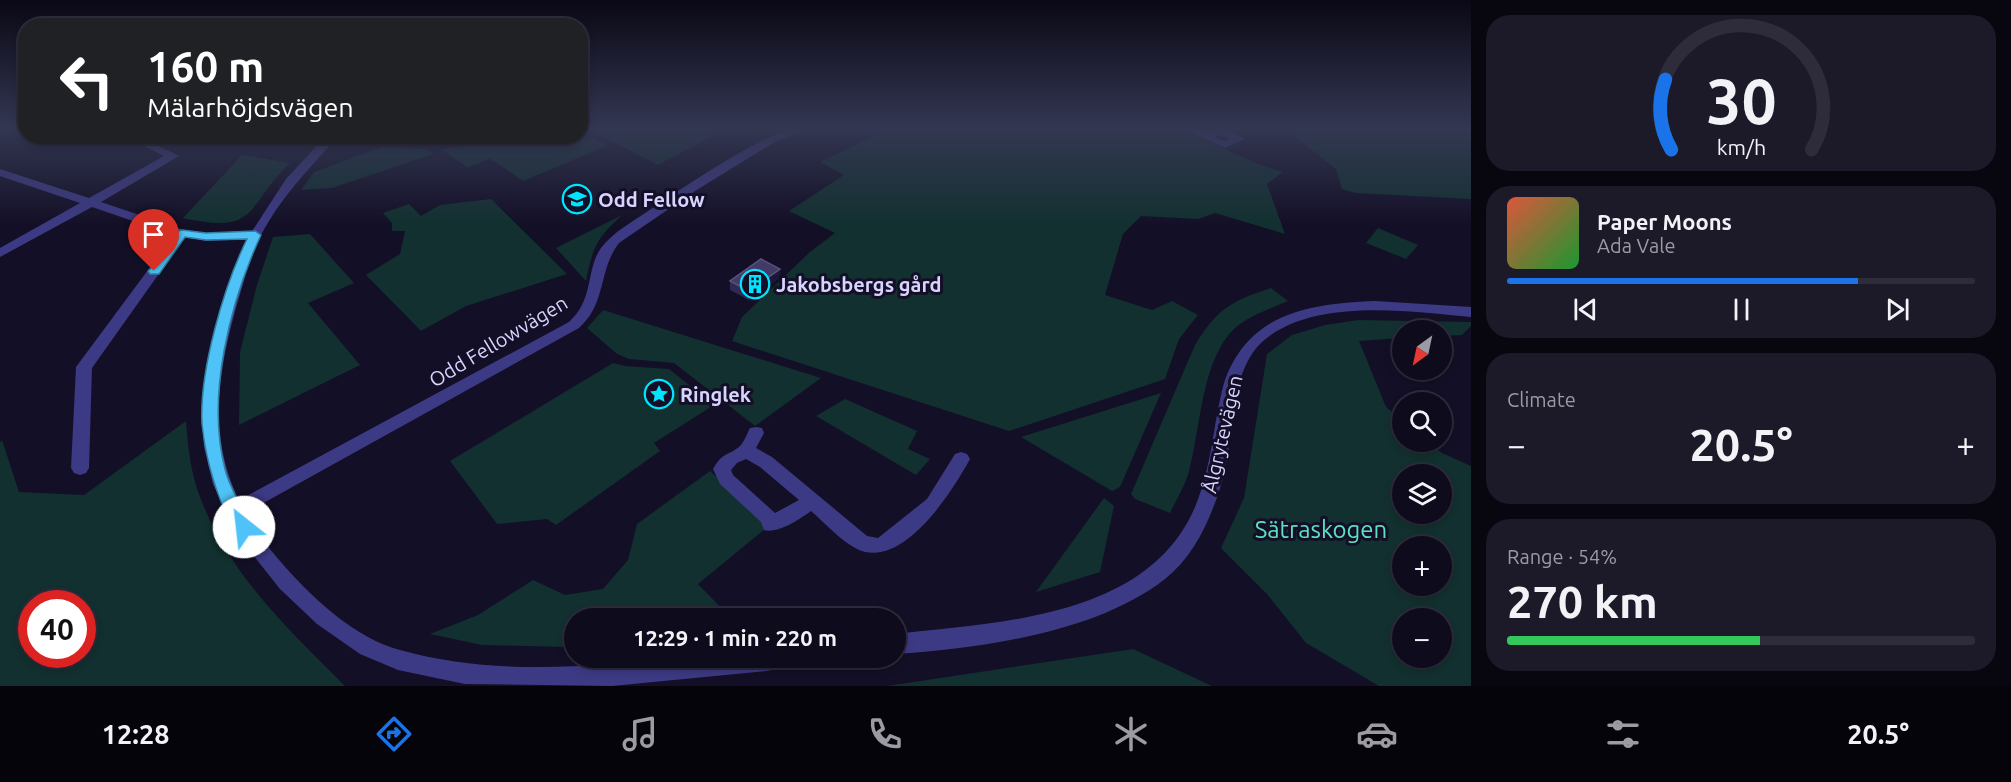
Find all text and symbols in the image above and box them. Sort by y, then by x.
icon: left [48,42,126,120]
text: 160 m [147,43,264,90]
text: 30 [1706,66,1776,136]
text: Mälarhöjdsvägen [147,92,354,122]
text: km/h [1716,135,1766,159]
school or university icon: Odd Fellow [561,183,593,215]
place label: Odd Fellow [598,188,705,211]
pin [128,209,179,271]
text: Paper Moons [1597,209,1732,234]
icon: arrive [137,218,170,251]
text: Ada Vale [1597,234,1675,257]
building icon: Jakobsbergs gård [739,268,771,300]
place label: Jakobsbergs gård [776,273,942,296]
street label: Odd Fellowvägen [425,291,571,391]
icon: previous [1569,293,1602,326]
icon: pause [1725,293,1758,326]
icon: next [1881,293,1914,326]
north arrow [1392,320,1452,380]
map controls [1392,320,1452,668]
street label: Ålgrytevägen [1197,373,1247,495]
place icon: Ringlek [643,378,675,410]
place label: Ringlek [680,383,751,406]
text: Climate [1507,388,1576,411]
button: search [1392,392,1452,452]
text: 20.5° [1689,419,1793,470]
text: − [1507,426,1526,463]
text: + [1956,426,1975,463]
button: layers [1392,464,1452,524]
position arrow [212,495,276,559]
park label: Sätraskogen [1255,516,1387,543]
button: + [1392,536,1452,596]
text: Range · 54% [1507,545,1617,568]
text: 270 km [1507,576,1658,627]
speed limit sign: 40 [18,590,96,668]
button: − [1392,608,1452,668]
text: 12:29 · 1 min · 220 m [633,625,837,650]
icon: directions [373,713,415,755]
icon: music [619,713,661,755]
icon: phone [864,713,906,755]
icon: climate [1110,713,1152,755]
icon: car [1356,713,1398,755]
icon: filters [1602,713,1644,755]
text: 12:28 [102,719,169,749]
text: 20.5° [1847,719,1909,749]

